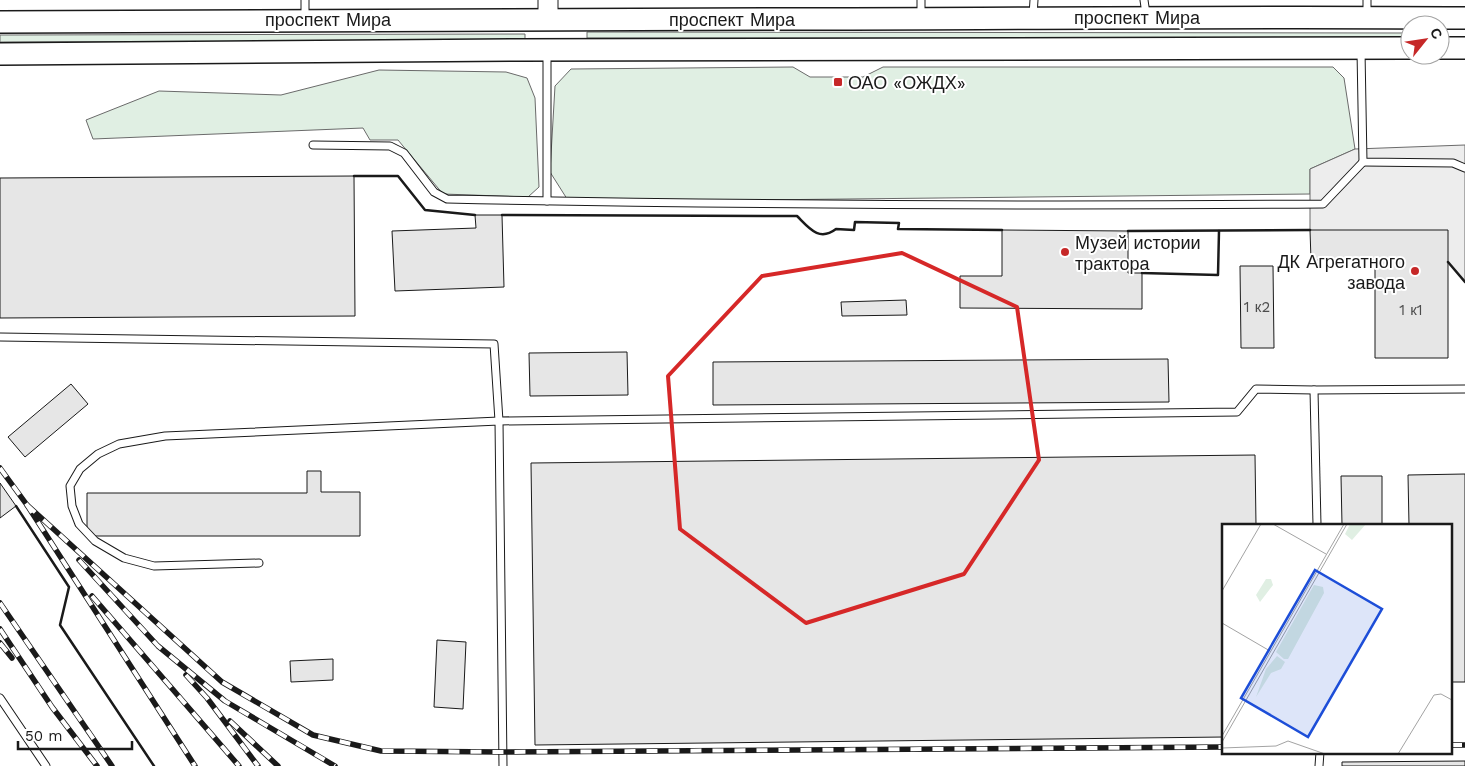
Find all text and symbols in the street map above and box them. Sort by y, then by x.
street label: проспект Мира [1074,7,1201,28]
street label: проспект Мира [265,9,392,30]
street label: проспект Мира [669,9,796,30]
north arrow [1400,15,1450,65]
text: С [1427,25,1446,42]
place label: ОАО «ОЖДХ» [848,72,966,93]
marker: ОАО «ОЖДХ» [832,76,844,88]
place label: Музей истории трактора [1075,232,1201,274]
marker: Музей истории трактора [1059,246,1071,258]
place label: ДК Агрегатного завода [1277,251,1406,293]
marker: ДК Агрегатного завода [1409,265,1421,277]
house number: 1 к2 [1244,298,1270,316]
house number: 1 к1 [1399,301,1423,319]
inset map [1222,524,1452,754]
scale bar [18,718,131,750]
text: 50 m [25,727,62,745]

